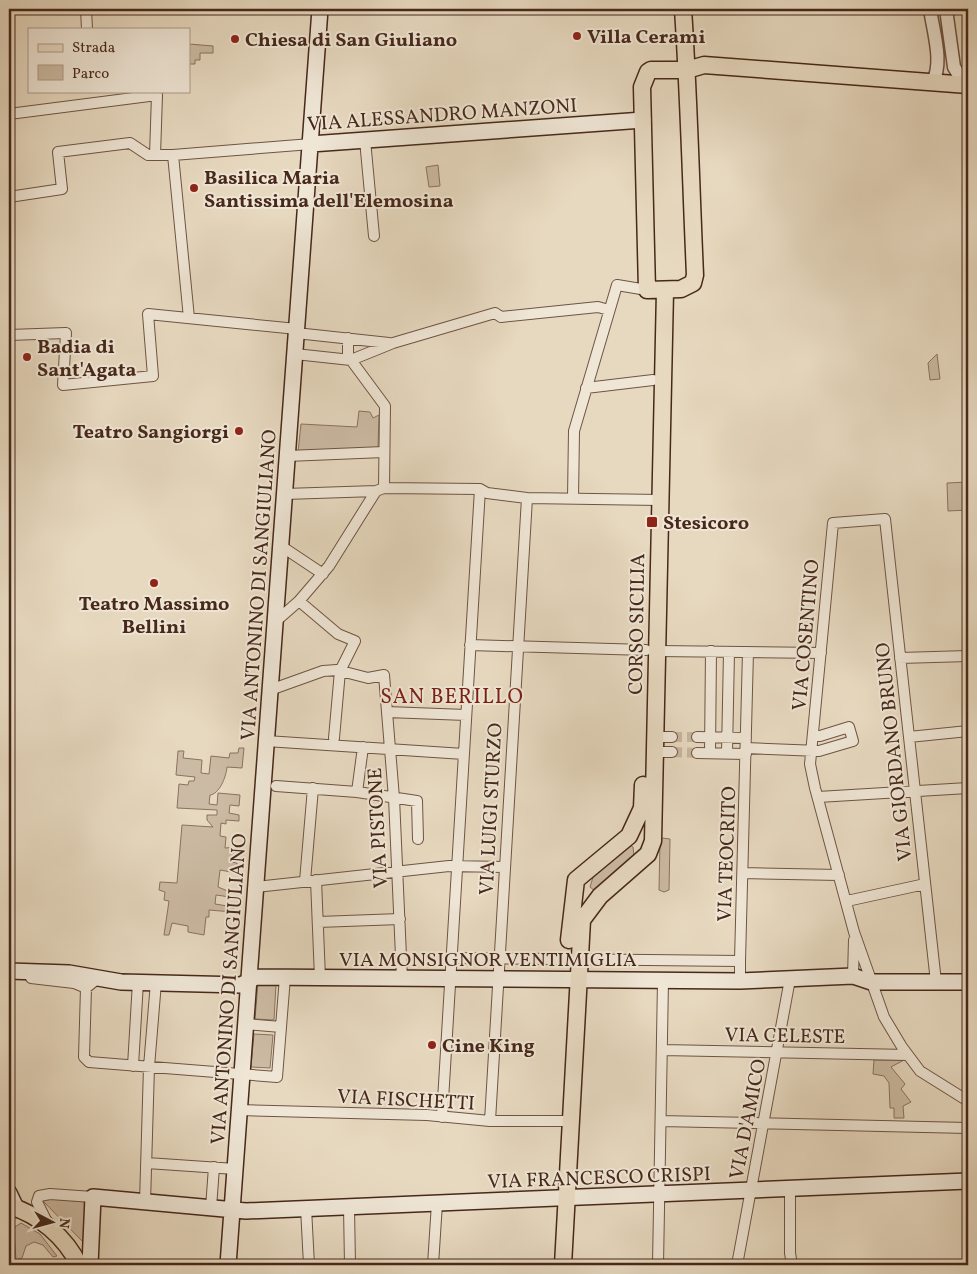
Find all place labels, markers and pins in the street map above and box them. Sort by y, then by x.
place label: Villa Cerami [587,24,706,52]
place label: Chiesa di San Giuliano [245,27,457,55]
marker: Villa Cerami [571,30,583,42]
marker: Chiesa di San Giuliano [229,33,241,45]
place label: Basilica Maria Santissima dell'Elemosina [204,165,454,216]
marker: Basilica Maria Santissima dell'Elemosina [188,182,200,194]
place label: Badia di Sant'Agata [37,334,137,385]
marker: Badia di Sant'Agata [21,351,33,363]
place label: Teatro Sangiorgi [72,419,229,447]
marker: Teatro Sangiorgi [233,425,245,437]
place label: Stesicoro [663,510,749,538]
marker: Stesicoro [645,515,659,529]
marker: Teatro Massimo Bellini [148,577,160,589]
place label: Teatro Massimo Bellini [79,591,229,642]
place label: Cine King [442,1033,535,1061]
marker: Cine King [426,1039,438,1051]

